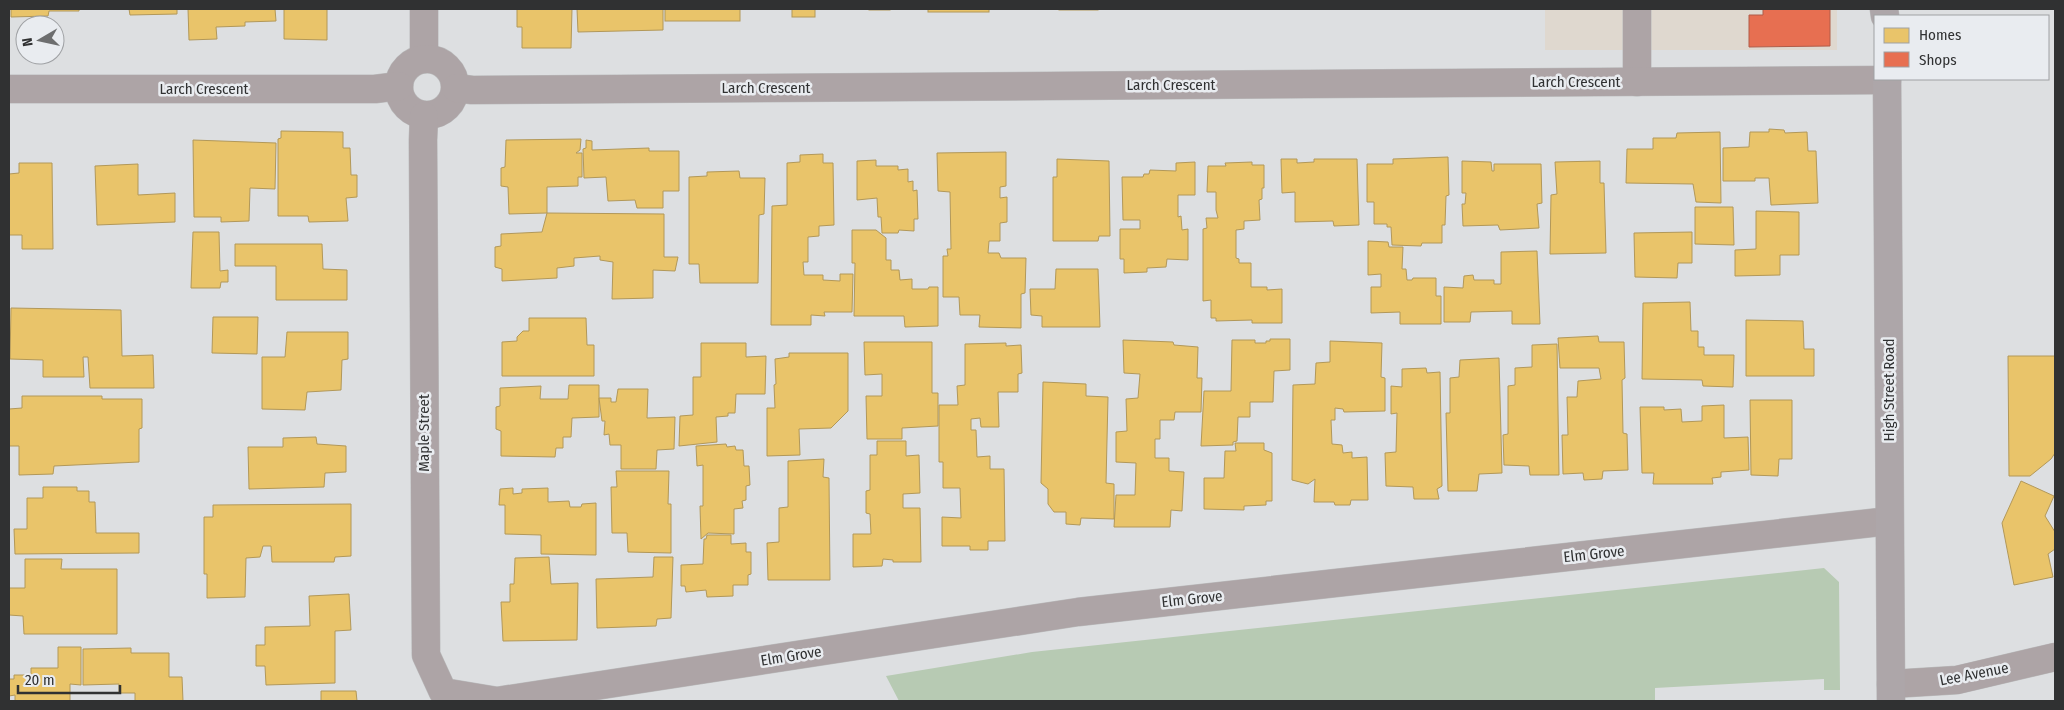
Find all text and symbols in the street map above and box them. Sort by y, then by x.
north arrow [15,15,65,65]
legend [1874,15,2049,80]
text: Homes [1919,26,1961,44]
text: N [19,36,37,47]
text: Shops [1919,51,1957,69]
street label: Larch Crescent [1532,73,1621,91]
street label: Larch Crescent [1127,76,1216,94]
street label: Larch Crescent [722,79,811,97]
street label: Larch Crescent [160,80,249,98]
street label: High Street Road [1880,339,1898,441]
street label: Maple Street [415,394,433,472]
street label: Elm Grove [1563,542,1625,566]
street label: Elm Grove [1161,587,1223,611]
street label: Elm Grove [759,642,823,670]
street label: Lee Avenue [1938,659,2010,689]
scale bar [18,662,120,694]
text: 20 m [25,671,55,689]

